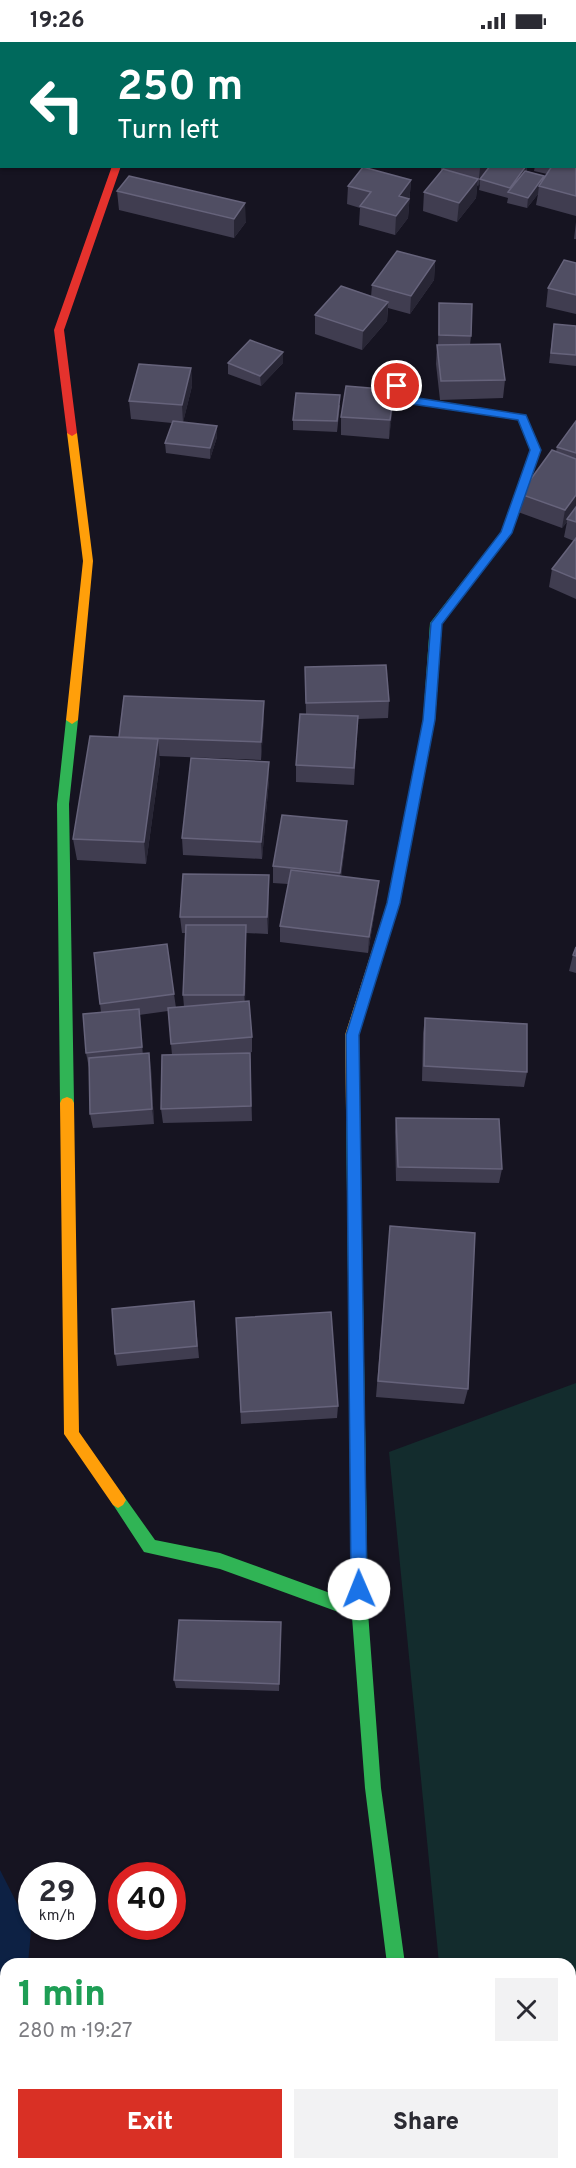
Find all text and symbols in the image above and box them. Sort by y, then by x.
text: 19:26 [30,8,85,35]
text: 250 m [117,62,243,115]
icon: left [18,66,96,144]
text: Turn left [117,114,219,148]
pin [371,360,422,411]
icon: arrive [380,369,413,402]
position arrow [327,1557,391,1621]
speed limit sign: 40 [108,1862,186,1940]
text: 29 [39,1875,75,1912]
text: km/h [39,1907,75,1926]
text: 1 min [18,1973,106,2019]
button: close [495,1978,558,2041]
text: 280 m · 19:27 [18,2019,133,2045]
button: Exit [18,2089,282,2158]
button: Share [294,2089,558,2158]

